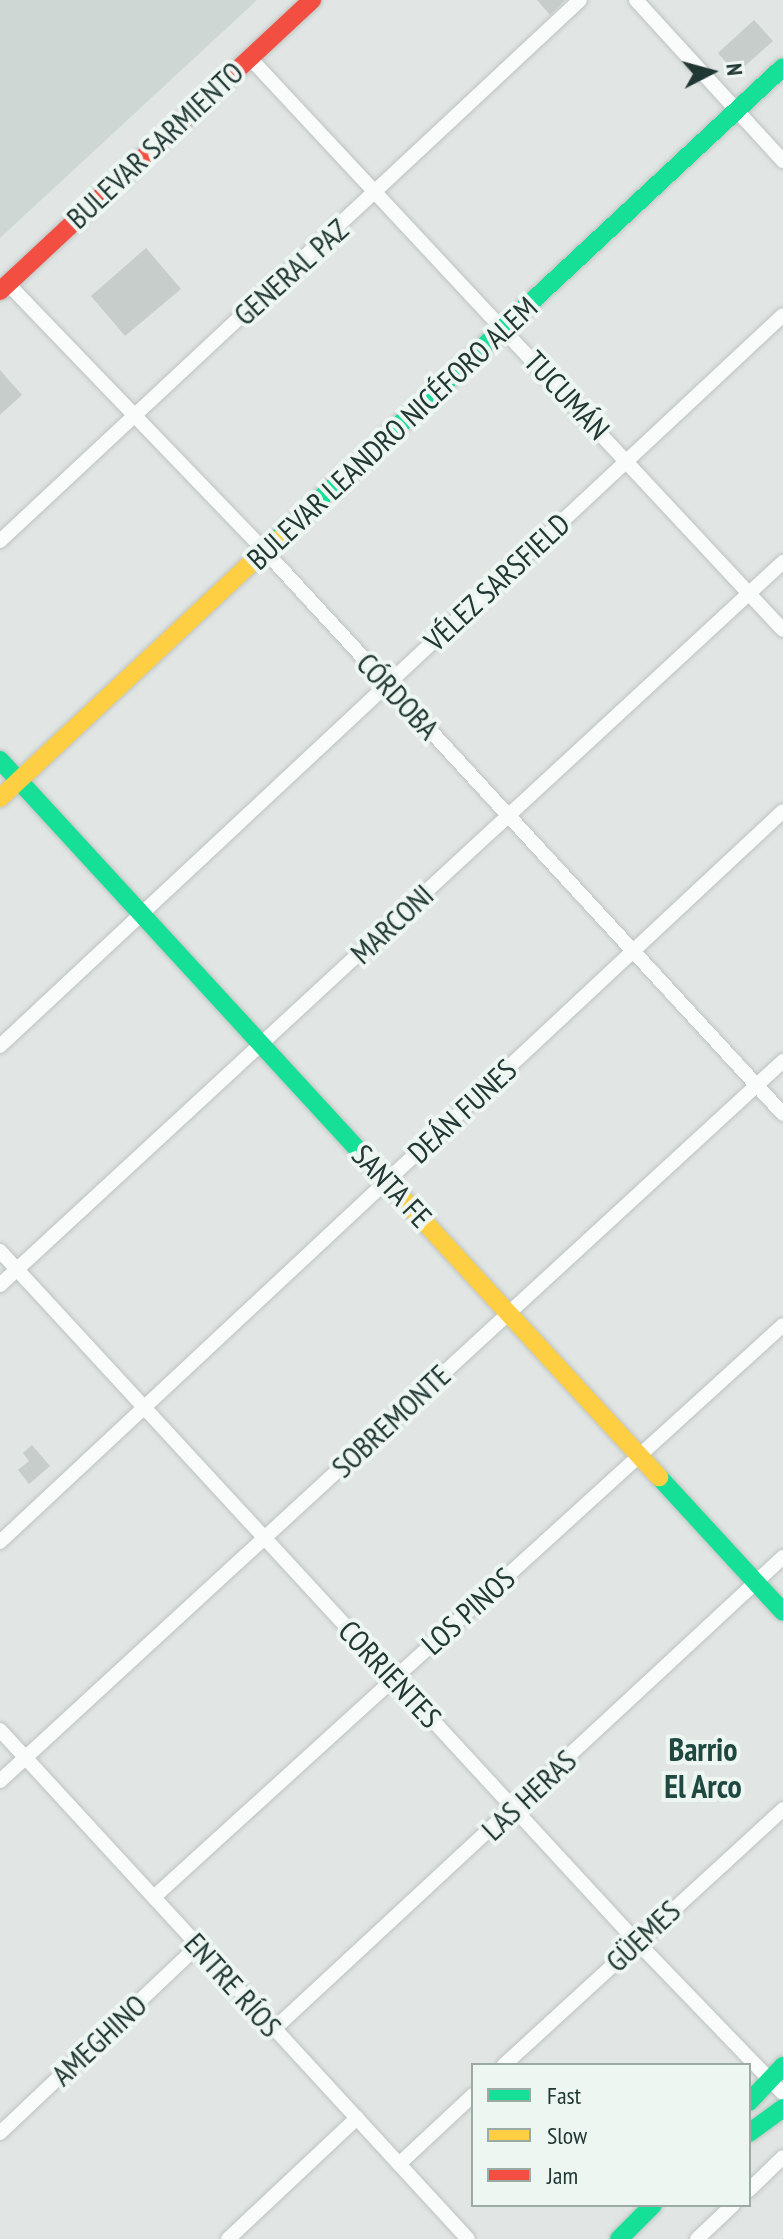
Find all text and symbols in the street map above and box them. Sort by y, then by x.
north arrow [671,32,751,112]
street label: BULEVAR SARMIENTO [59,54,251,236]
text: N [720,62,749,77]
street label: GENERAL PAZ [226,211,356,333]
street label: BULEVAR LEANDRO NICÉFORO ALEM [239,289,545,577]
street label: TUCUMÁN [517,343,617,447]
street label: VÉLEZ SARSFIELD [417,505,577,659]
street label: CÓRDOBA [349,646,447,746]
street label: MARCONI [343,877,441,971]
street label: DEÁN FUNES [400,1052,524,1170]
street label: SANTA FE [344,1137,440,1235]
street label: SOBREMONTE [324,1357,458,1485]
street label: LOS PINOS [414,1560,522,1662]
street label: CORRIENTES [331,1613,449,1735]
district label: Barrio El Arco [664,1731,742,1806]
street label: LAS HERAS [474,1742,584,1848]
street label: GÜEMES [599,1893,687,1979]
street label: ENTRE RÍOS [177,1926,289,2044]
street label: AMEGHINO [44,1987,154,2093]
legend [471,2063,751,2207]
text: Fast [547,2080,581,2111]
text: Slow [547,2120,587,2151]
text: Jam [547,2160,578,2191]

